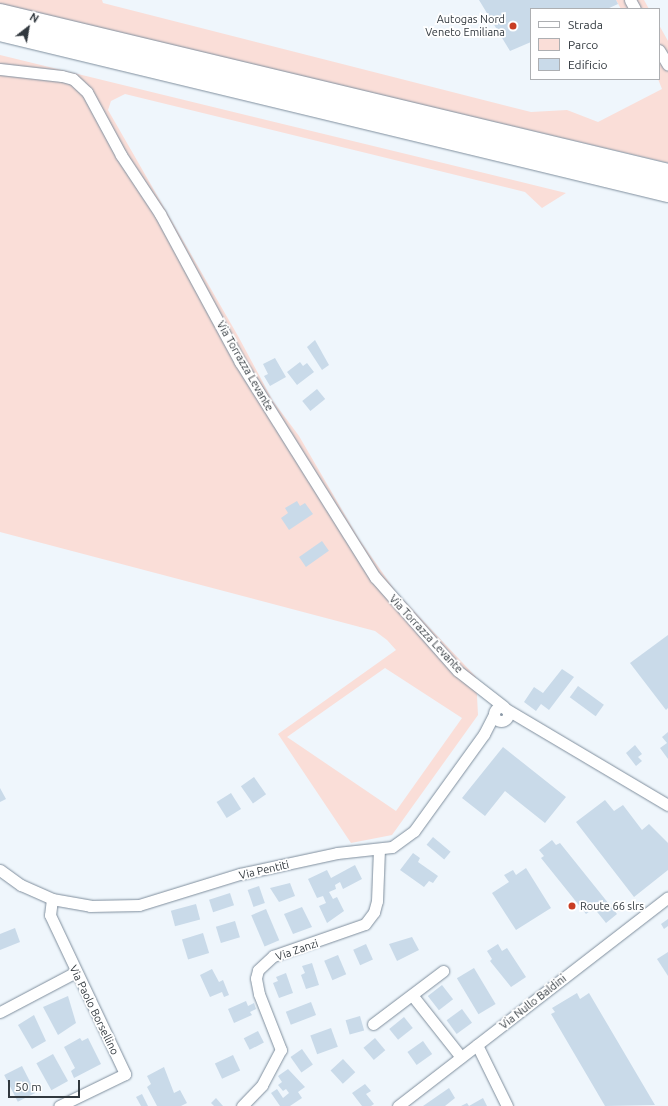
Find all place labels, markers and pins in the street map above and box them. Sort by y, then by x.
place label: Autogas Nord Veneto Emiliana [425,13,505,39]
marker: Autogas Nord Veneto Emiliana [508,21,518,31]
place label: Route 66 slrs [580,899,644,913]
marker: Route 66 slrs [567,901,577,911]

